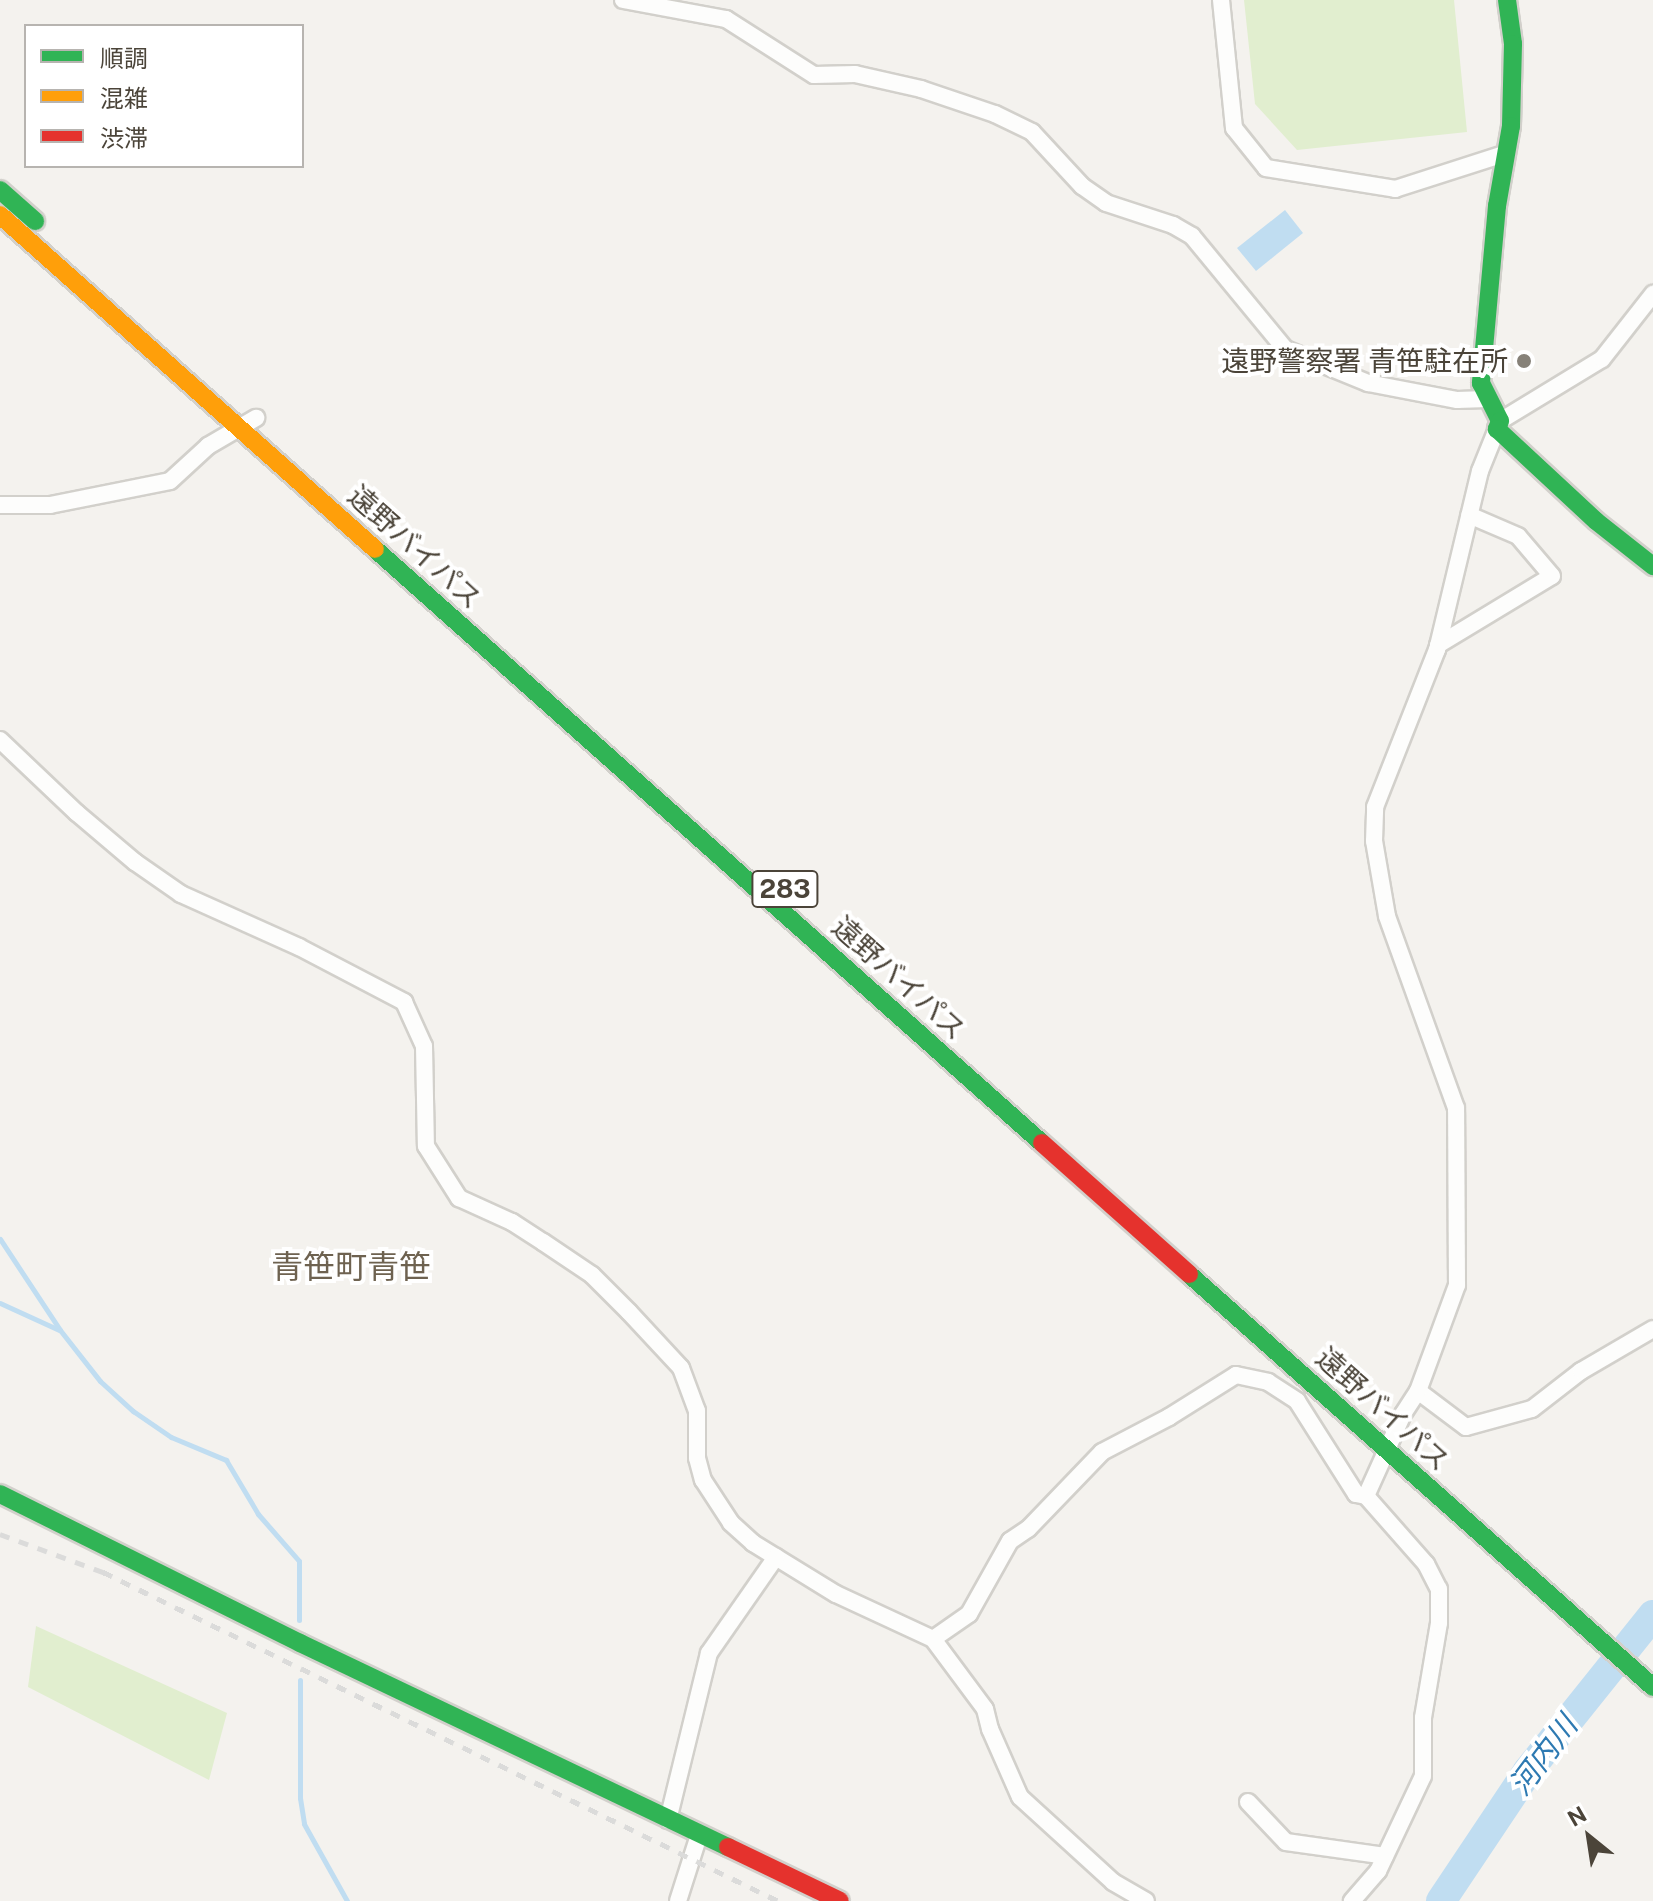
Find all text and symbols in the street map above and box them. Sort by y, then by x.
legend [24,24,304,168]
text: 順調 [100,44,148,72]
text: 混雑 [100,84,148,112]
text: 渋滞 [100,124,148,152]
place label: 遠野警察署 青笹駐在所 [1221,344,1508,378]
marker: 遠野警察署 青笹駐在所 [1515,352,1533,370]
street label: 遠野バイパス [341,478,489,616]
road number: 283 [751,867,819,911]
street label: 遠野バイパス [825,909,973,1047]
district label: 青笹町青笹 [271,1248,431,1286]
street label: 遠野バイパス [1309,1340,1457,1478]
water label: 河内川 [1502,1708,1584,1802]
north arrow [1549,1797,1629,1877]
text: N [1563,1801,1591,1832]

